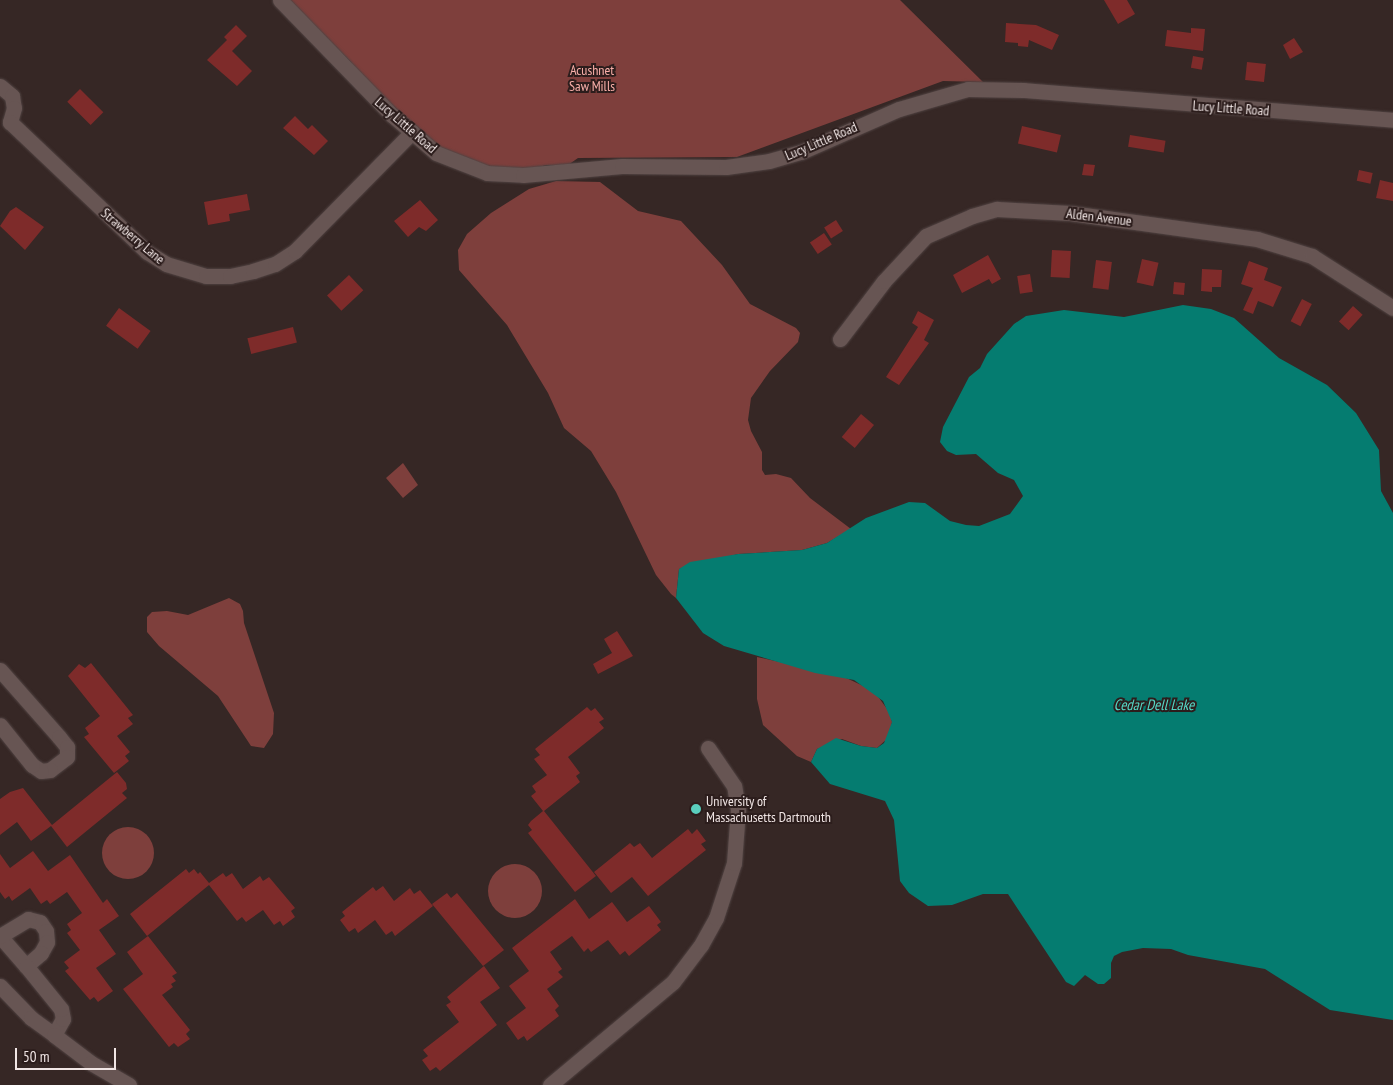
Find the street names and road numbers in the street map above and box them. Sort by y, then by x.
street label: Lucy Little Road [371,93,441,157]
street label: Lucy Little Road [1192,97,1270,119]
street label: Lucy Little Road [782,118,860,164]
street label: Strawberry Lane [98,204,168,268]
street label: Alden Avenue [1065,205,1133,229]

